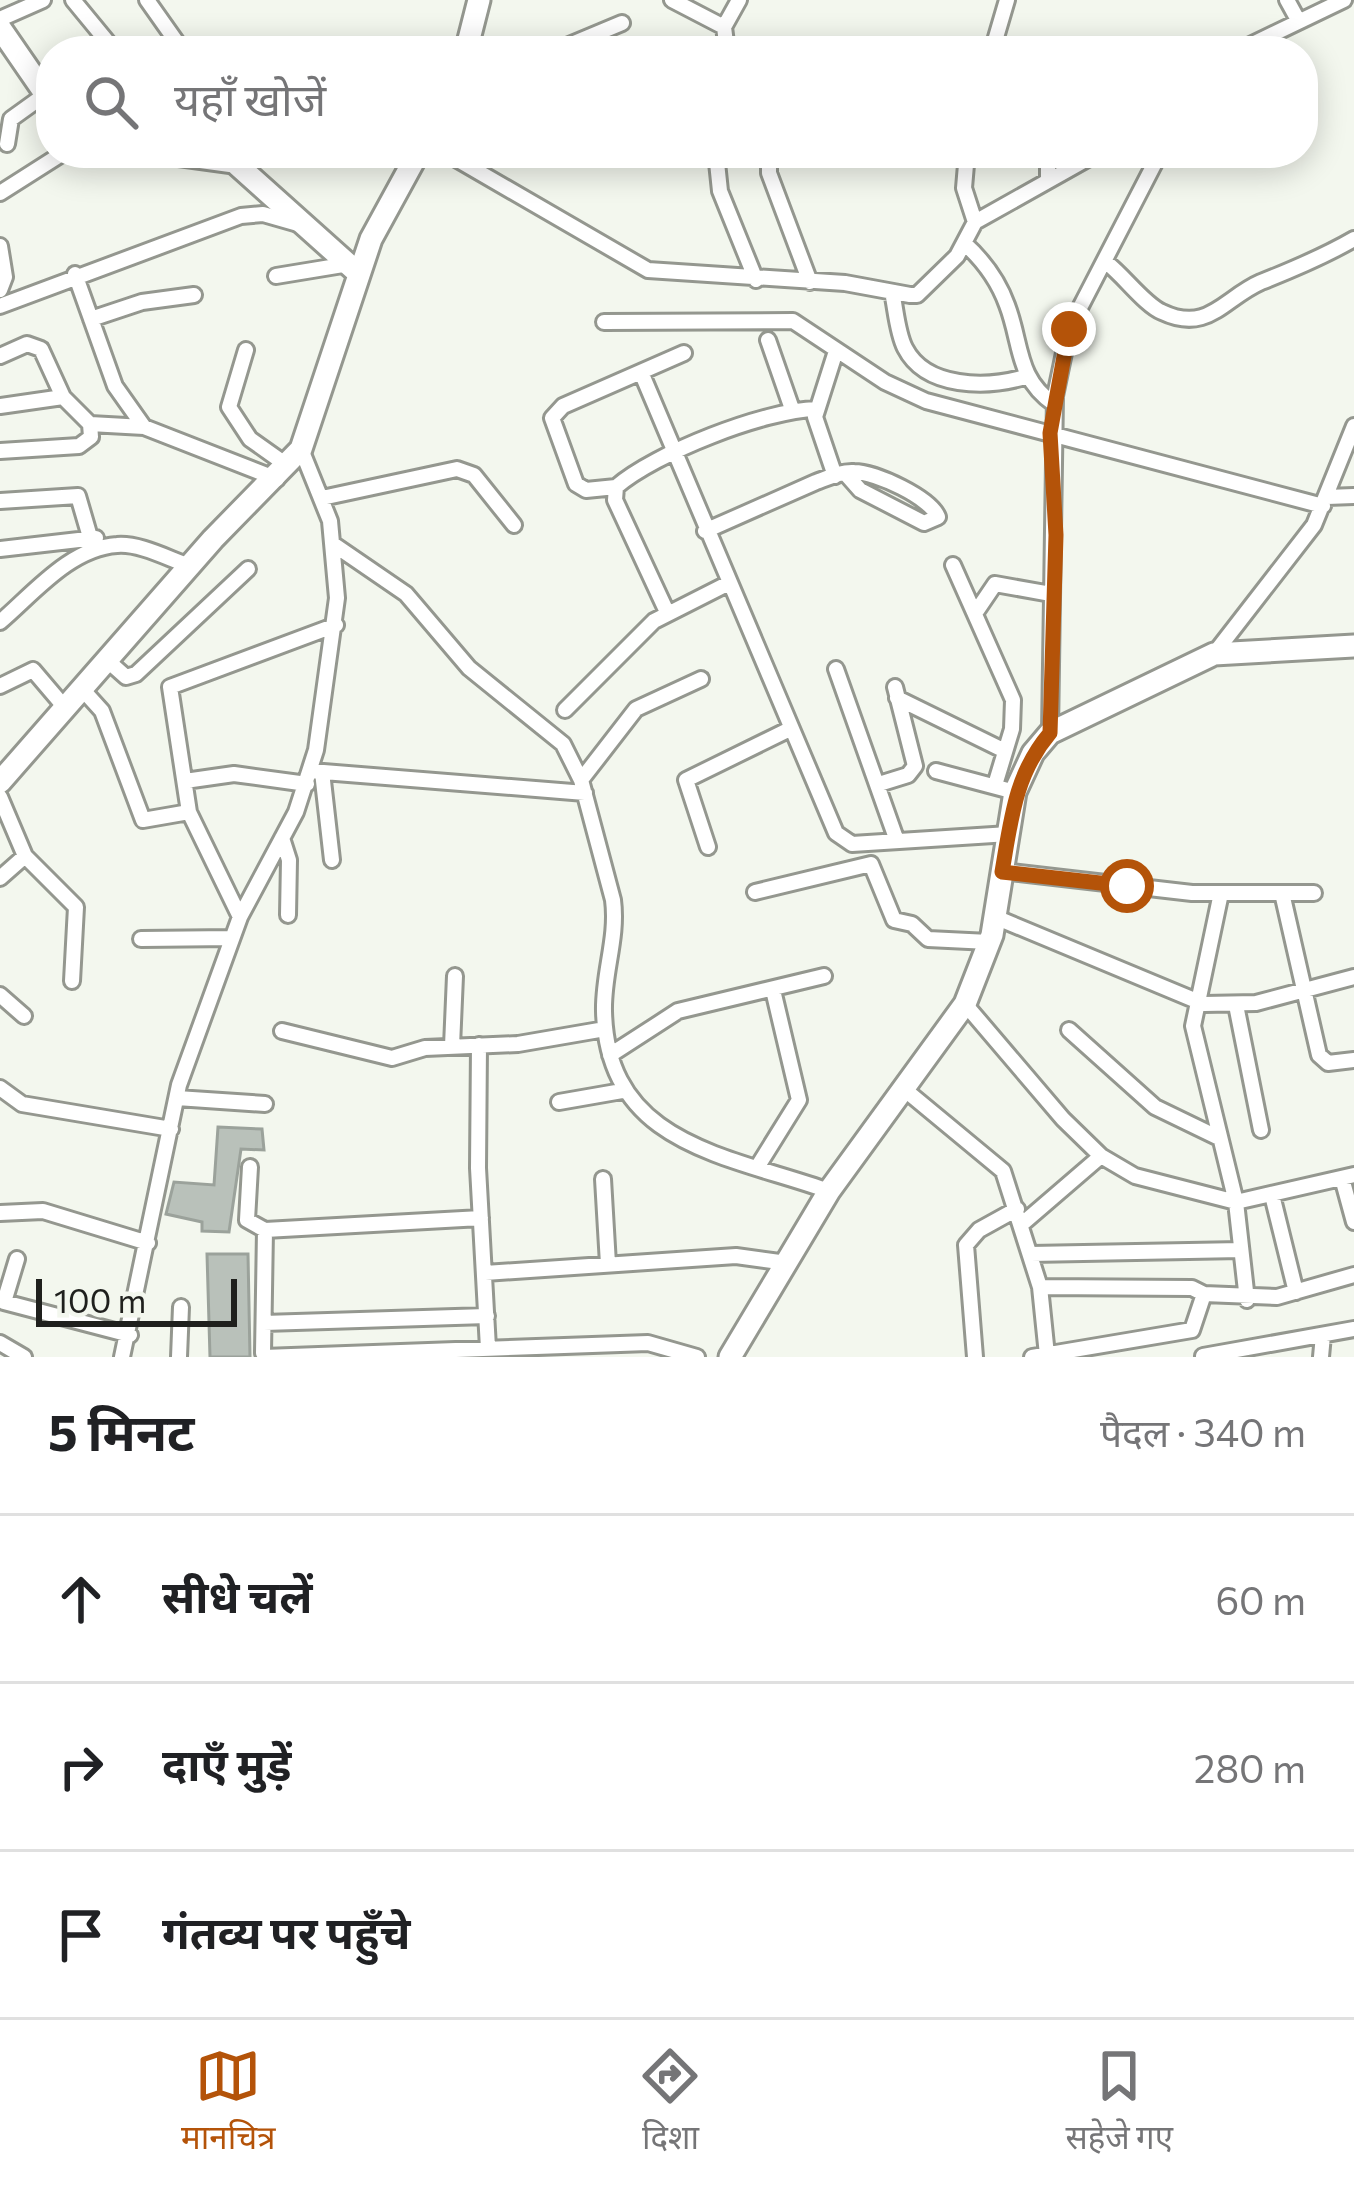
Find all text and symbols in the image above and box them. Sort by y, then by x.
search box [36,36,1318,168]
icon: search [78,69,144,135]
text: यहाँ खोजें [174,70,326,125]
route end [1042,302,1096,356]
route start [1100,859,1154,913]
scale bar [36,1273,237,1326]
text: 100 m [54,1279,146,1320]
text: 5 मिनट [48,1399,195,1462]
text: पैदल · 340 m [1100,1407,1306,1455]
icon: ahead [48,1566,114,1632]
text: सीधे चलें [162,1567,312,1622]
text: 60 m [1215,1575,1306,1623]
icon: right [48,1734,114,1800]
text: दाएँ मुड़ें [162,1735,291,1790]
text: 280 m [1194,1743,1306,1791]
icon: arrive [48,1902,114,1968]
text: गंतव्य पर पहुँचे [162,1903,411,1958]
tab: मानचित्र [181,2043,275,2162]
tab: दिशा [637,2043,703,2162]
tab: सहेजे गए [1065,2043,1173,2162]

